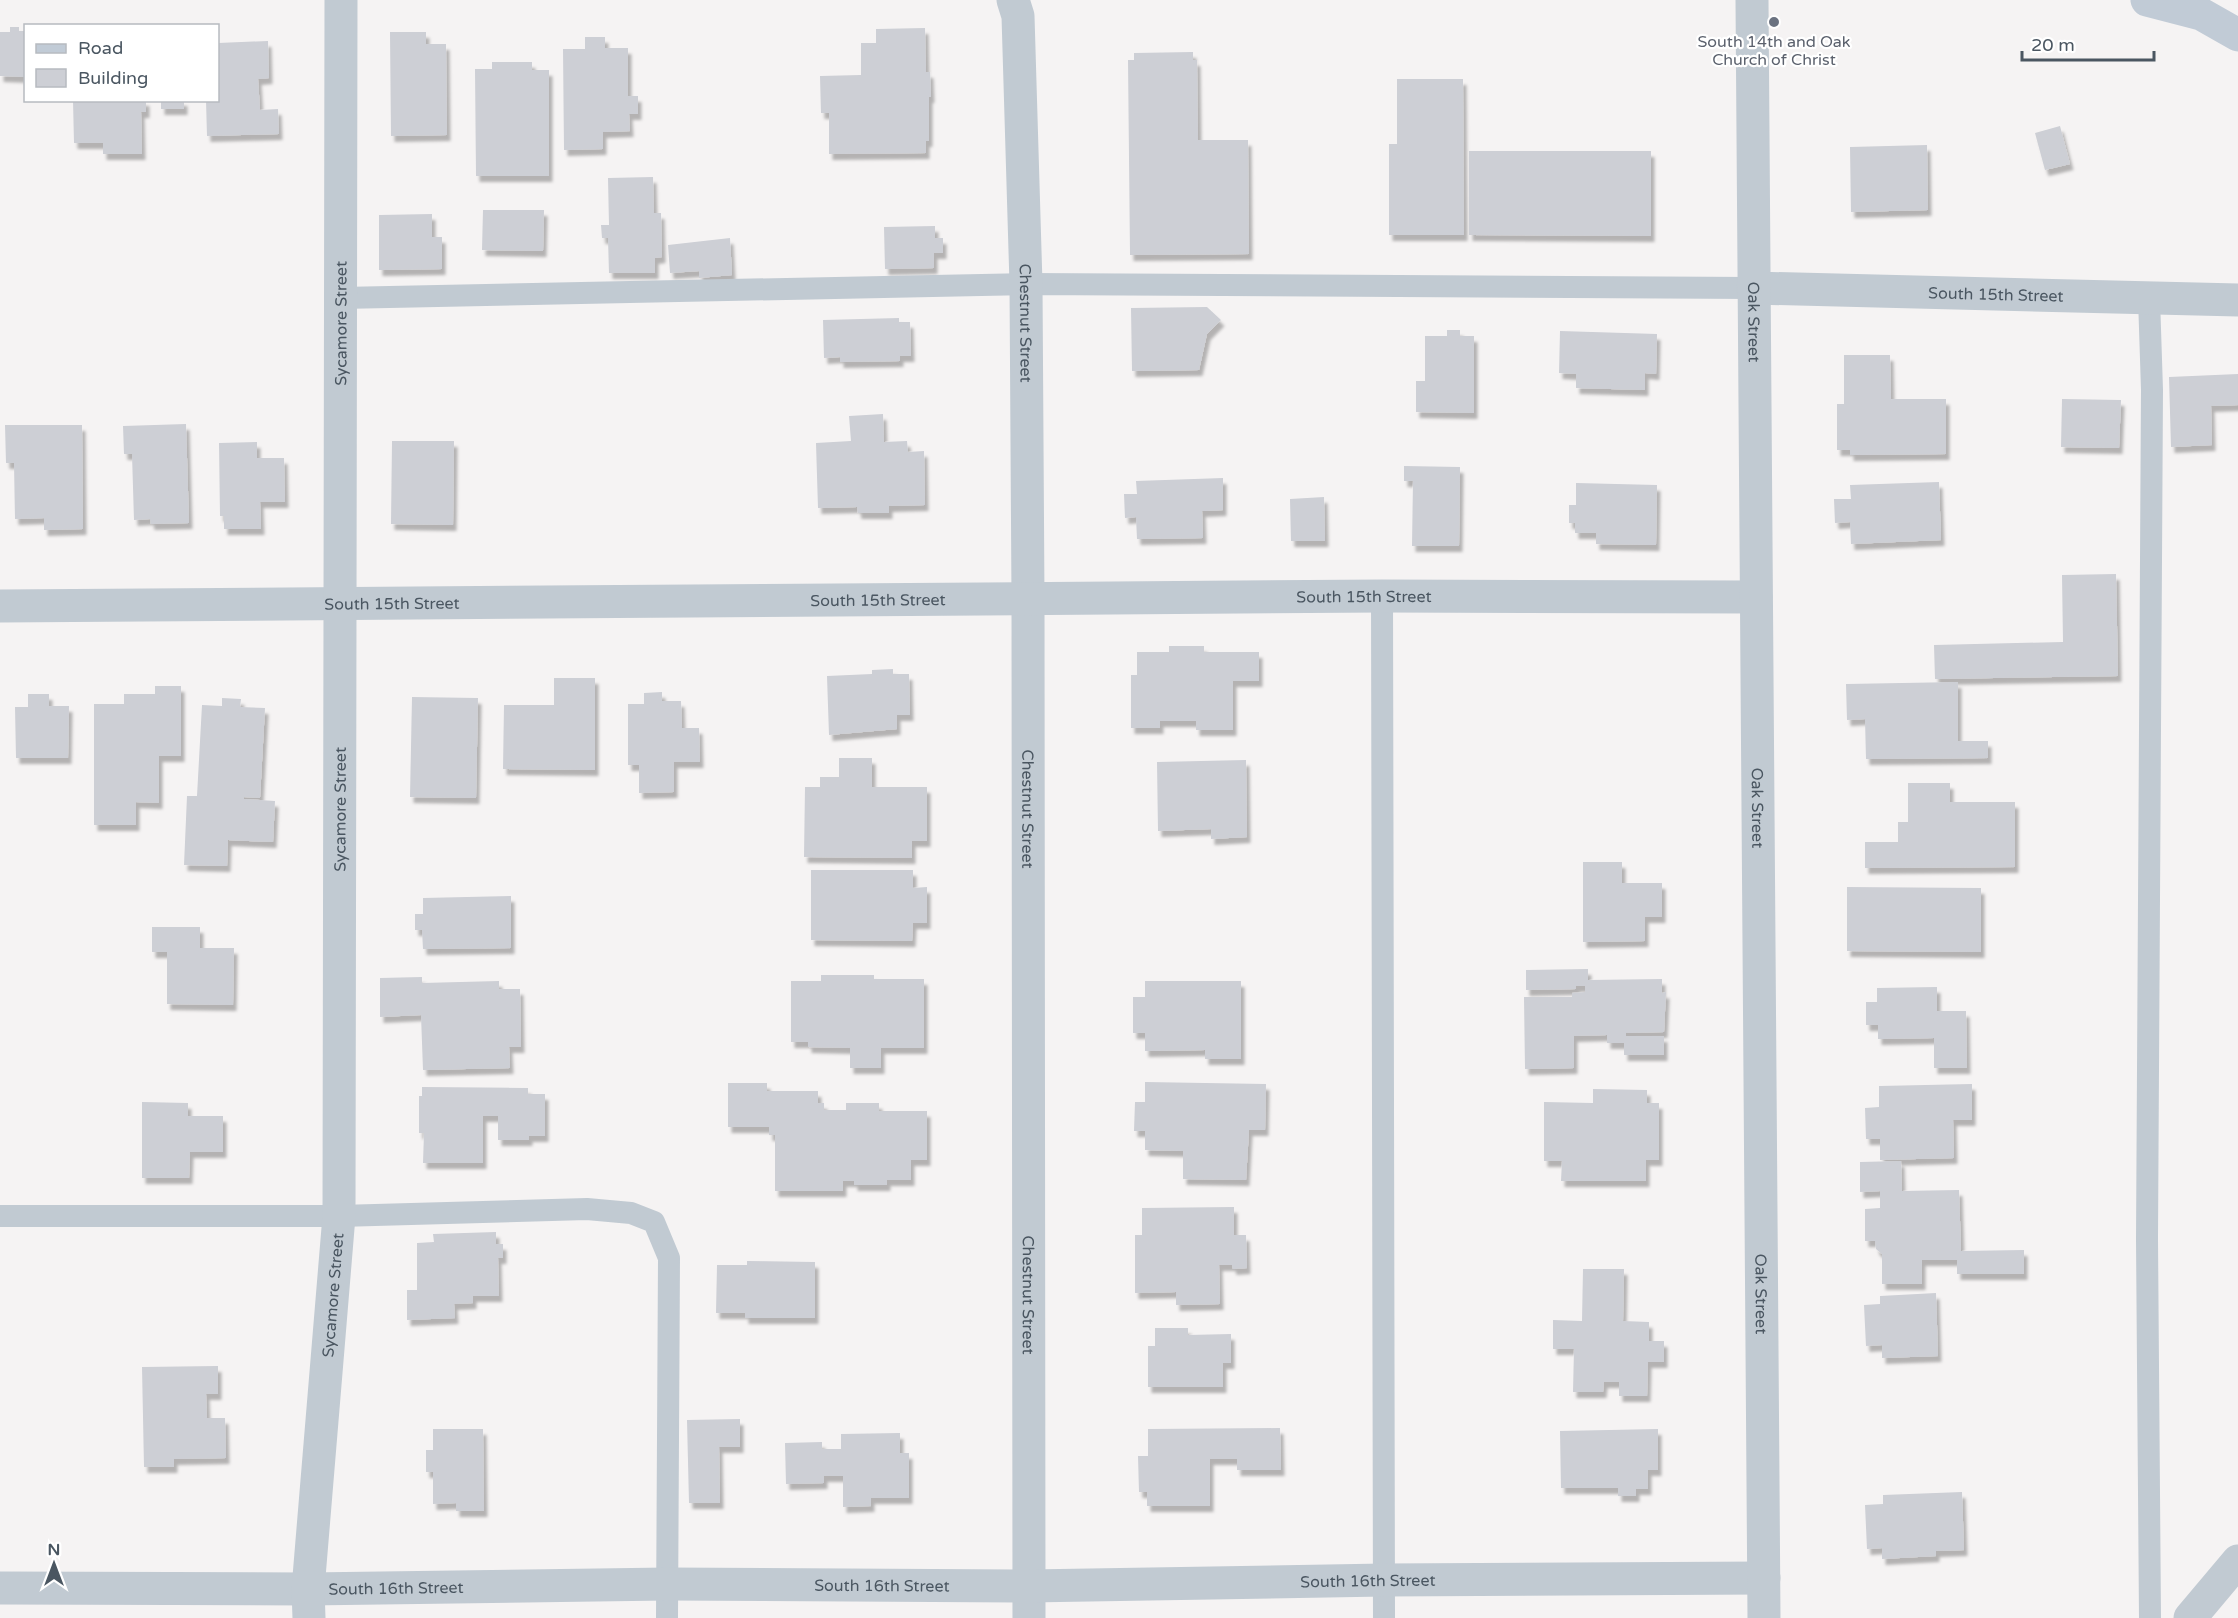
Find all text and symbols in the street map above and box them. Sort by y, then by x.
marker: South 14th and Oak Church of Christ [1767,15,1781,29]
legend [24,24,219,102]
scale bar [2022,24,2154,62]
place label: South 14th and Oak Church of Christ [1698,32,1851,70]
text: 20 m [2031,34,2075,56]
text: Road [78,37,123,59]
text: Building [78,67,148,89]
street label: Sycamore Street [331,261,352,386]
street label: Chestnut Street [1014,263,1036,383]
street label: Oak Street [1743,282,1764,362]
street label: South 15th Street [1928,283,2064,307]
street label: South 15th Street [1296,587,1432,608]
street label: South 15th Street [810,590,946,611]
street label: South 15th Street [324,594,460,615]
street label: Sycamore Street [331,747,351,872]
street label: Chestnut Street [1017,750,1037,869]
street label: Oak Street [1747,768,1767,848]
street label: Sycamore Street [318,1232,349,1358]
street label: Chestnut Street [1018,1236,1038,1355]
street label: Oak Street [1750,1254,1771,1334]
north arrow [24,1534,84,1594]
text: N [48,1540,60,1560]
street label: South 16th Street [1300,1571,1436,1592]
street label: South 16th Street [814,1576,950,1597]
street label: South 16th Street [328,1578,464,1600]

